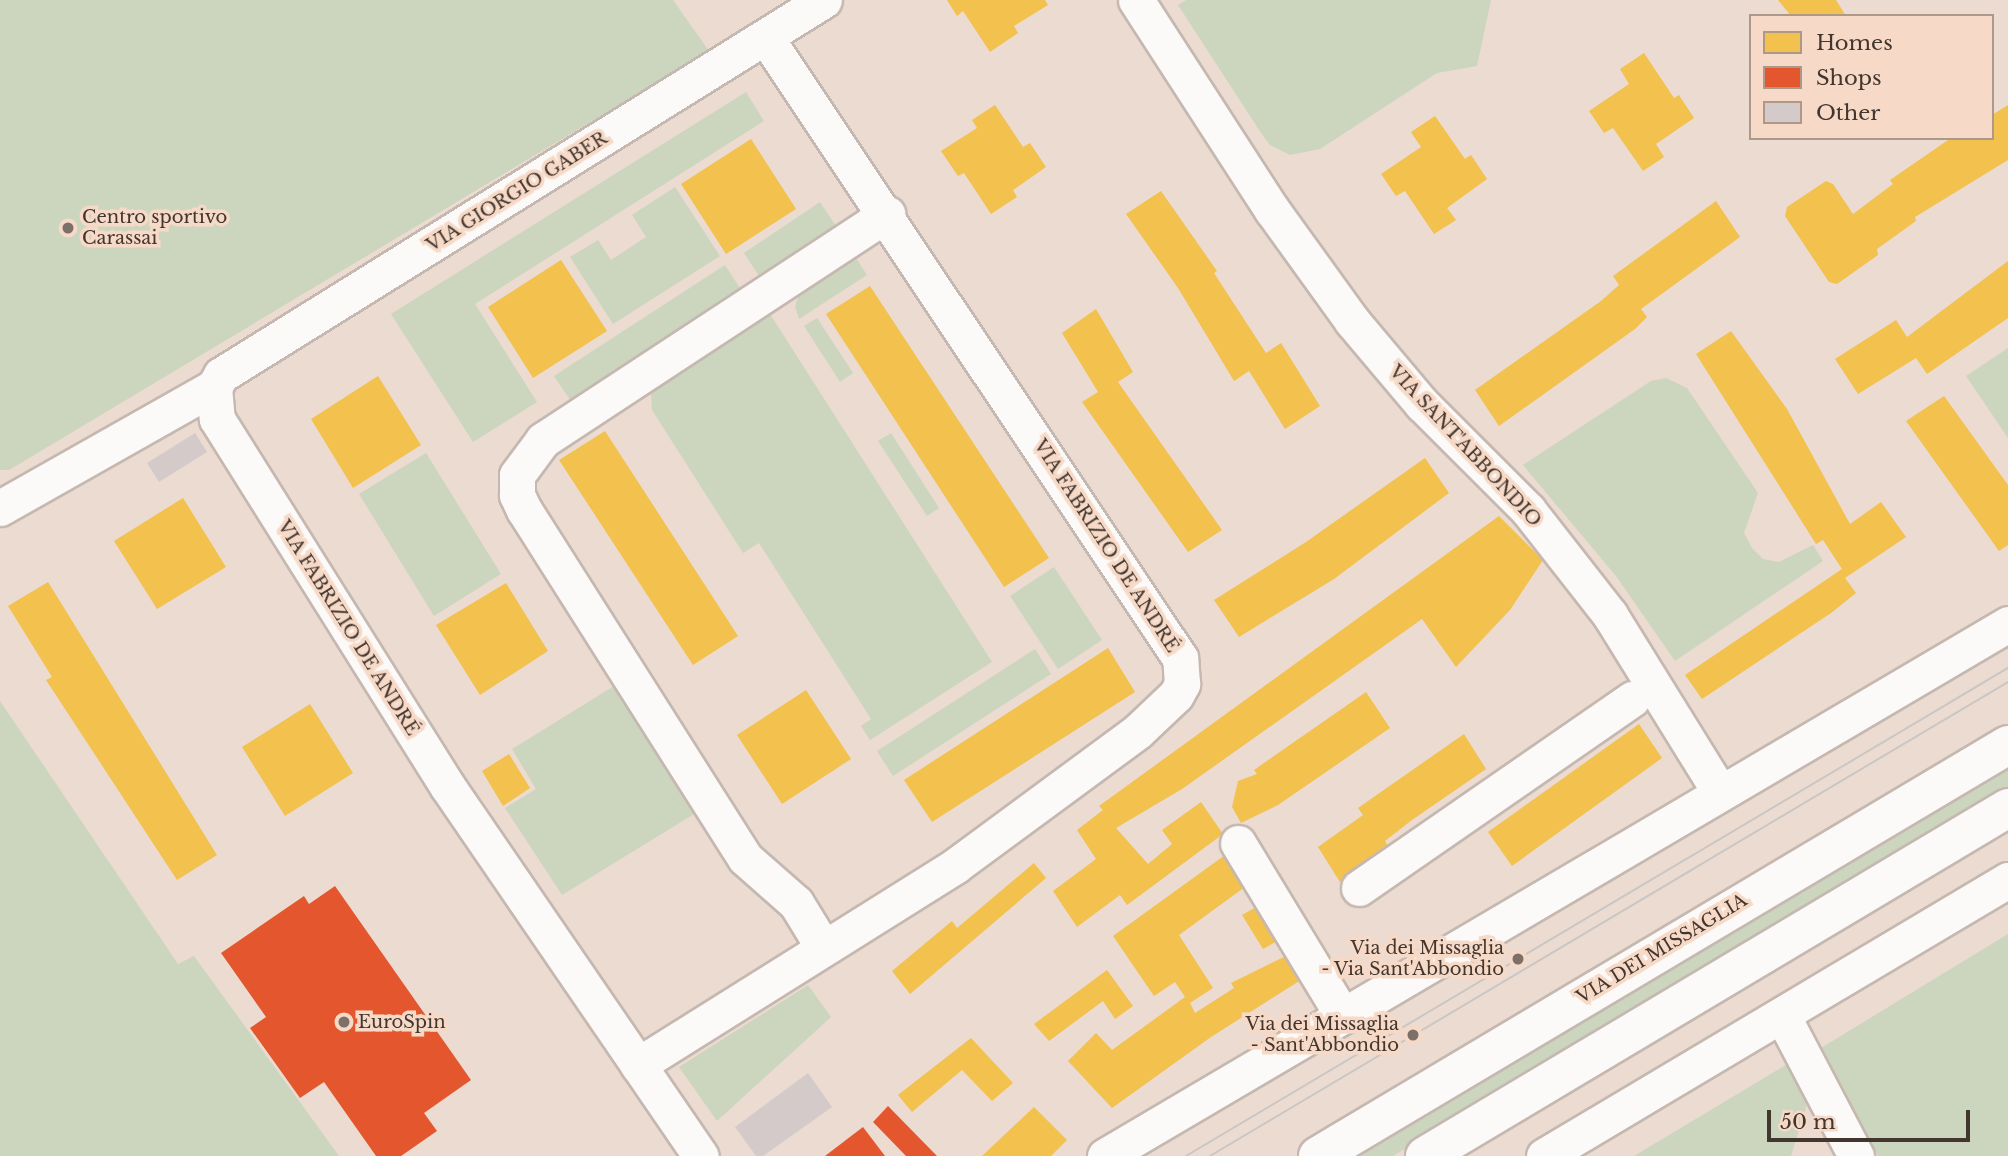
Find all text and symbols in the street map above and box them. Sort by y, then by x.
legend [1749,14,1994,140]
text: Homes [1816,30,1893,56]
text: Shops [1816,65,1882,91]
text: Other [1816,100,1880,126]
street label: VIA GIORGIO GABER [422,127,612,257]
place label: Centro sportivo Carassai [82,207,227,249]
marker: Centro sportivo Carassai [60,220,76,236]
street label: VIA SANT'ABBONDIO [1384,361,1546,531]
street label: VIA FABRIZIO DE ANDRÉ [1029,435,1183,657]
street label: VIA FABRIZIO DE ANDRÉ [272,516,424,740]
street label: VIA DEI MISSAGLIA [1573,889,1751,1009]
place label: Via dei Missaglia - Via Sant'Abbondio [1320,938,1504,981]
marker: Via dei Missaglia - Via Sant'Abbondio [1510,951,1526,967]
place label: EuroSpin [358,1011,446,1033]
marker: EuroSpin [336,1014,352,1030]
place label: Via dei Missaglia - Sant'Abbondio [1245,1014,1399,1056]
marker: Via dei Missaglia - Sant'Abbondio [1405,1027,1421,1043]
scale bar [1770,1096,1973,1140]
text: 50 m [1780,1109,1835,1135]

